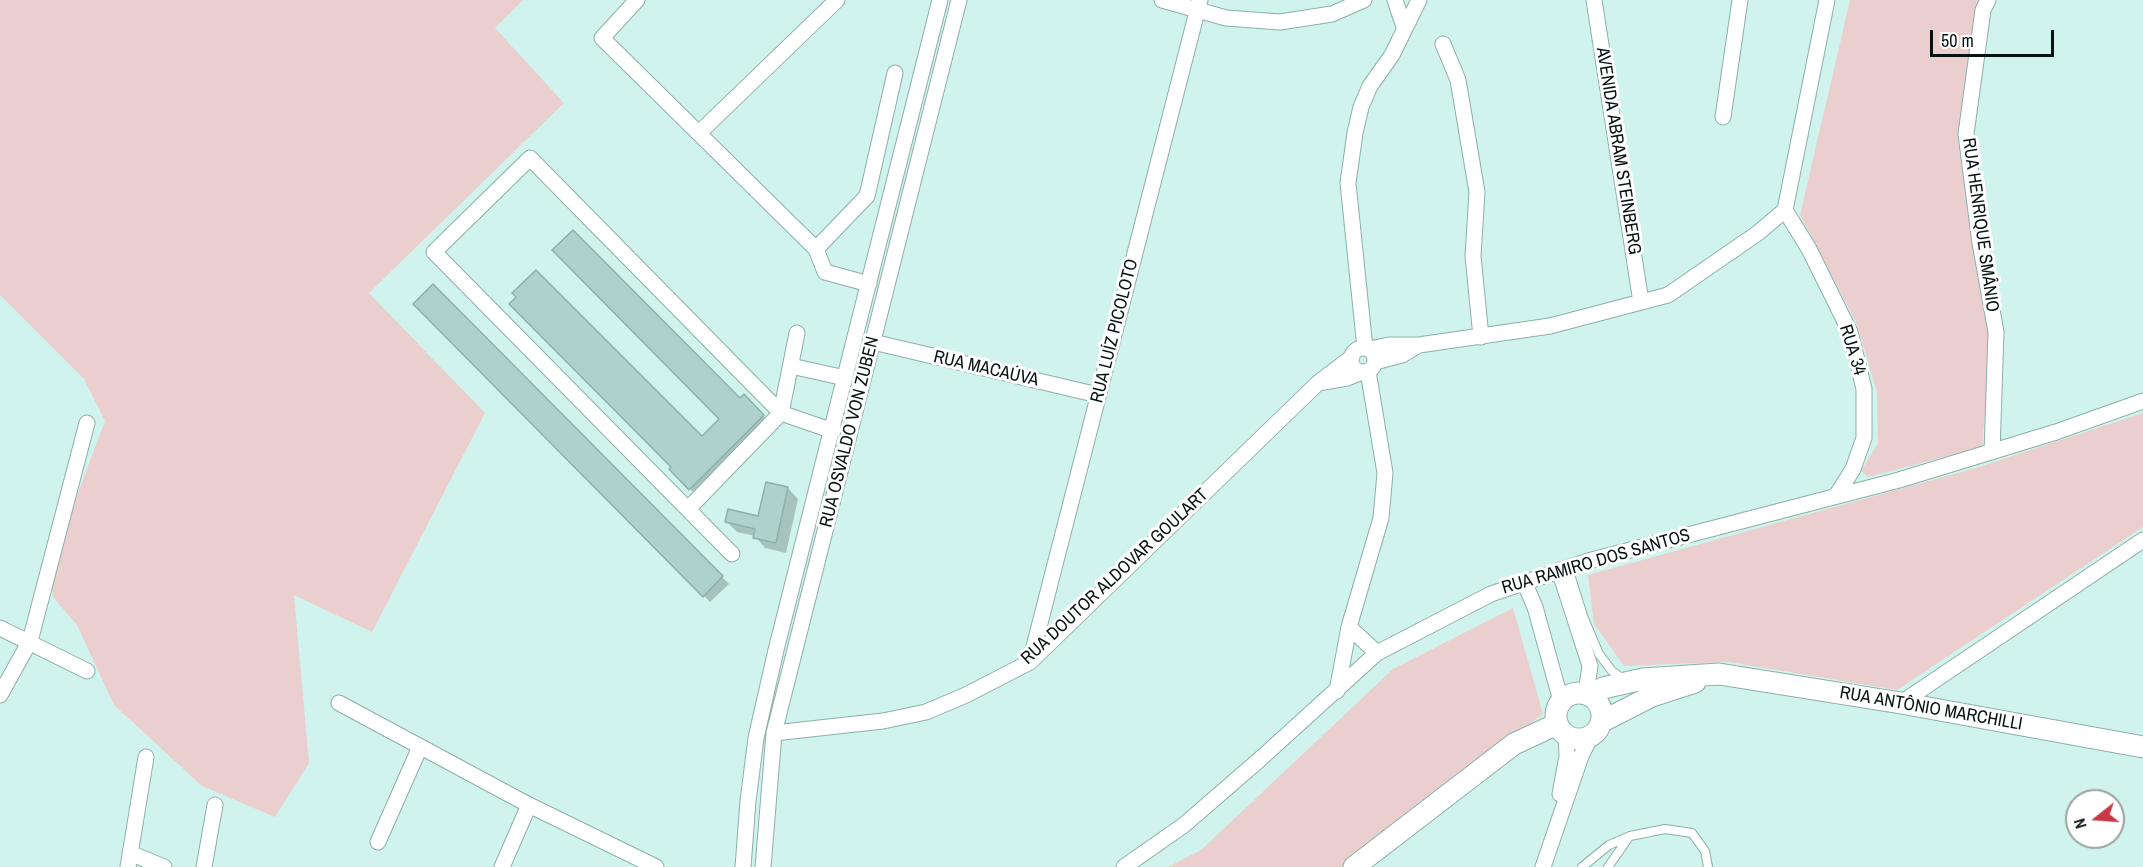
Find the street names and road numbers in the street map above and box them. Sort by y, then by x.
street label: AVENIDA ABRAM STEINBERG [1591,46,1645,256]
street label: RUA HENRIQUE SMÂNIO [1957,137,2003,313]
street label: RUA LUÍZ PICOLOTO [1087,257,1143,405]
street label: RUA 34 [1834,322,1870,378]
street label: RUA OSVALDO VON ZUBEN [816,334,884,530]
street label: RUA MACAÚVA [931,346,1041,392]
street label: RUA DOUTOR ALDOVAR GOULART [1017,485,1213,669]
street label: RUA RAMIRO DOS SANTOS [1499,525,1693,599]
street label: RUA ANTÔNIO MARCHILLI [1838,682,2024,736]

